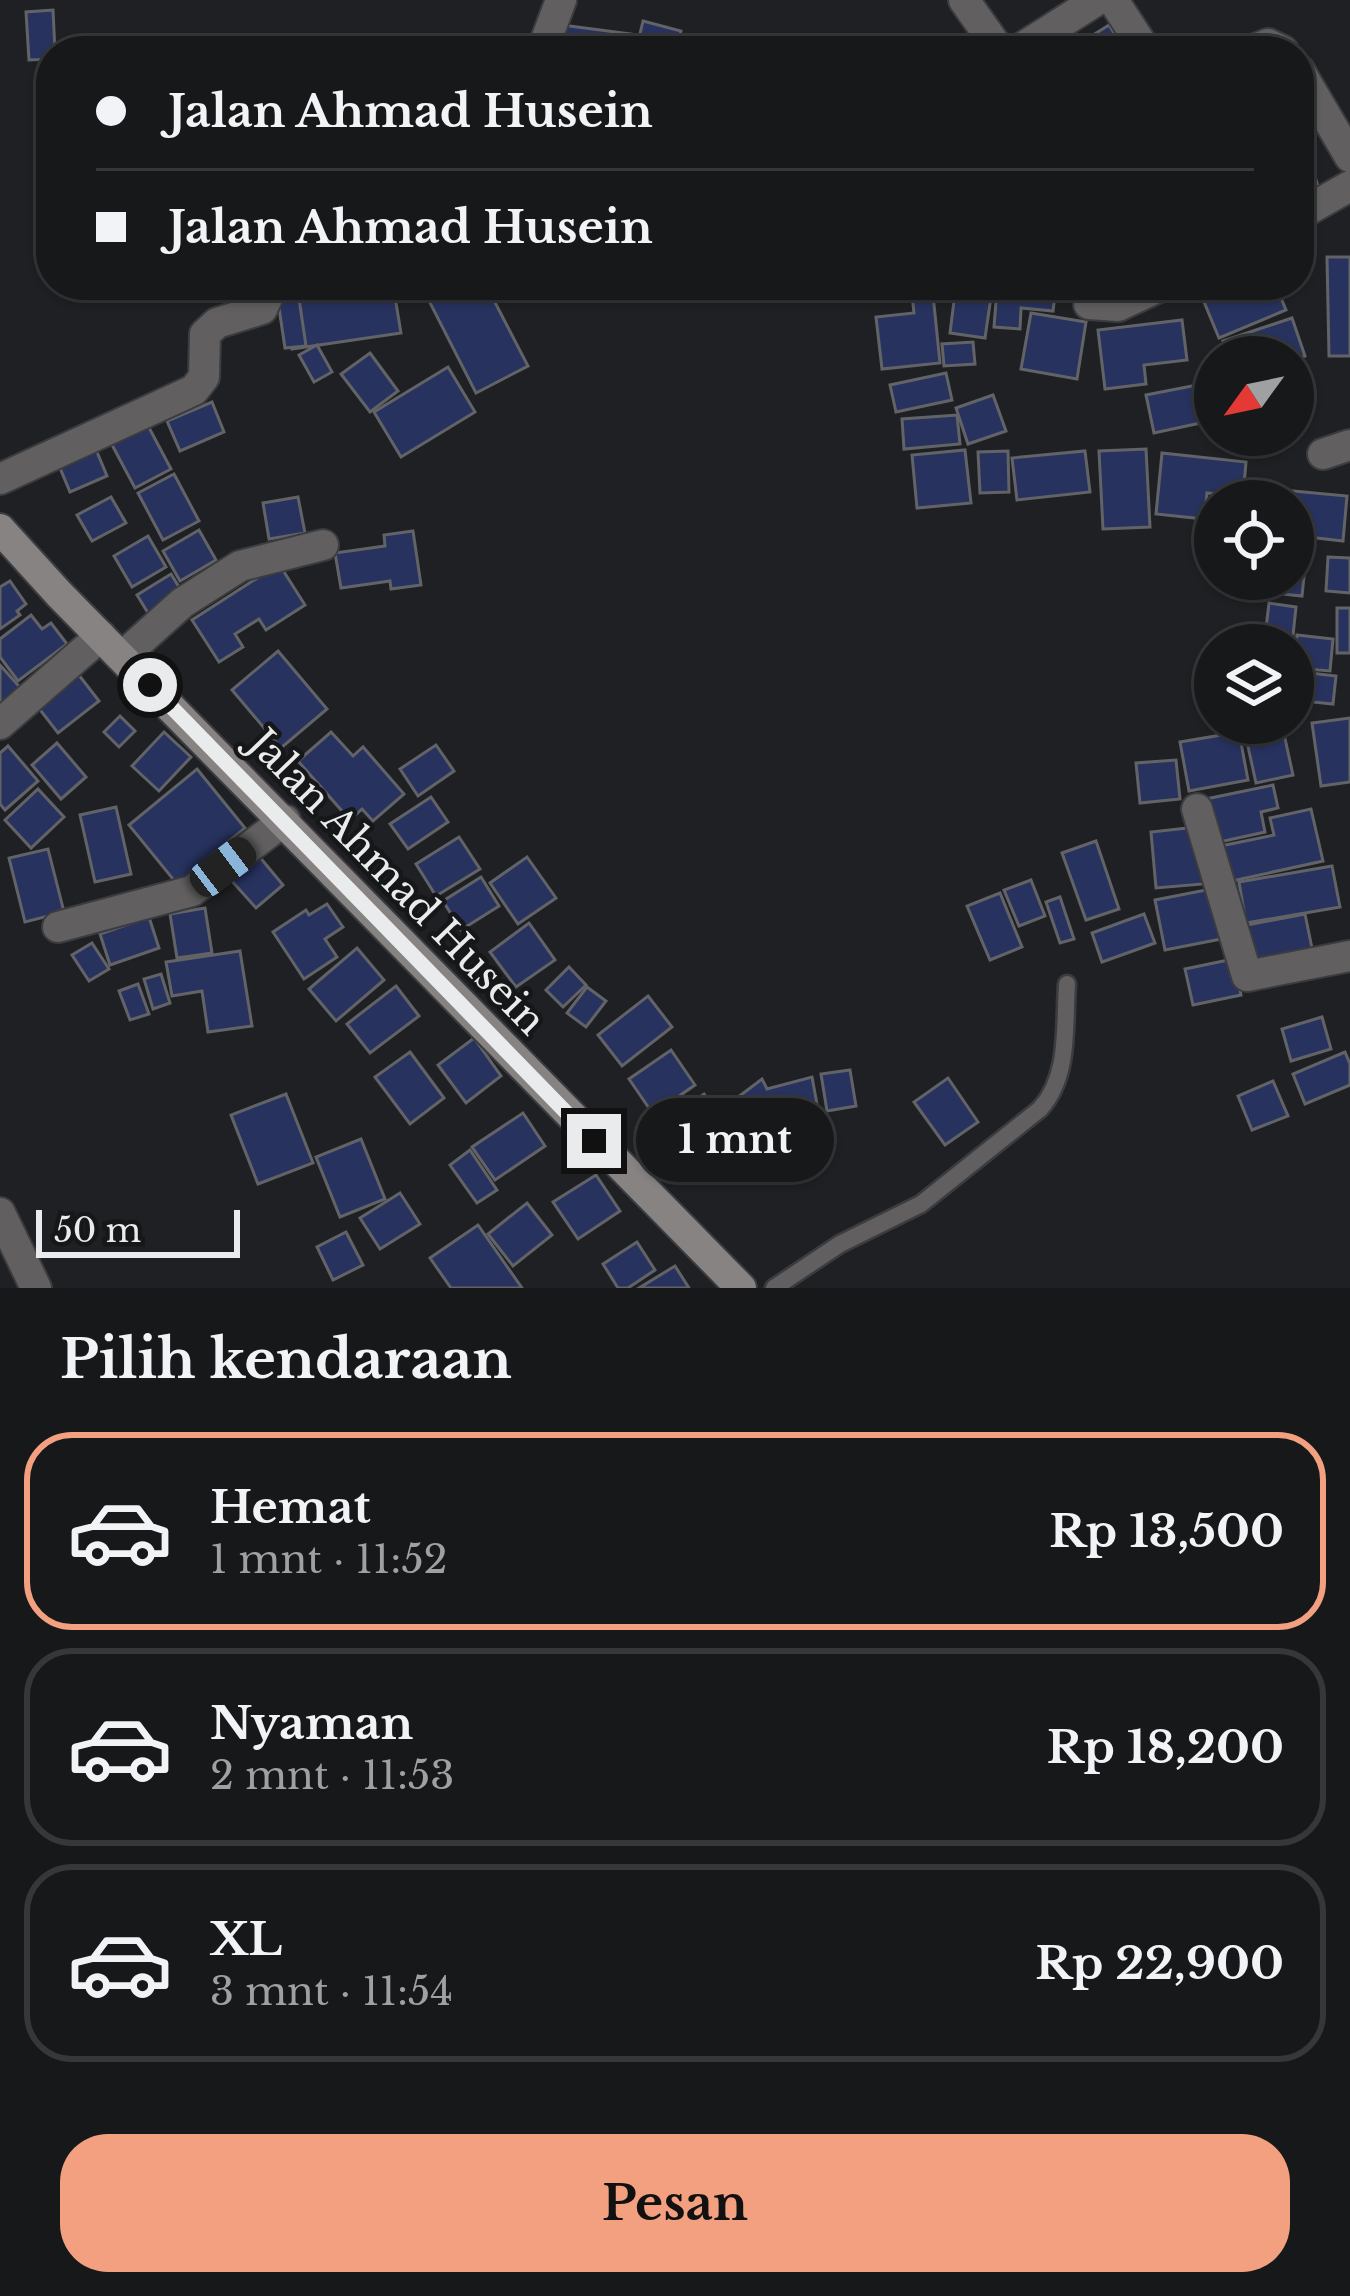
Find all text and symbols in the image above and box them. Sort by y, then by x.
text: Jalan Ahmad Husein [168,83,653,139]
text: Jalan Ahmad Husein [168,199,653,255]
north arrow [1194,336,1314,456]
map controls [1194,336,1314,744]
button: locate [1194,480,1314,600]
button: layers [1194,624,1314,744]
route start [123,658,177,712]
street label: Jalan Ahmad Husein [235,715,556,1045]
car [183,831,263,903]
callout: 1 mnt [636,1099,834,1183]
route end [567,1114,621,1168]
text: 1 mnt [678,1115,792,1164]
scale bar [36,1204,240,1257]
text: 50 m [54,1210,141,1251]
text: Pilih kendaraan [60,1326,512,1393]
icon: car [66,1477,174,1585]
text: Hemat [210,1479,371,1535]
text: Rp 13,500 [1049,1503,1284,1559]
text: 1 mnt · 11:52 [210,1535,448,1584]
icon: car [66,1693,174,1801]
text: Nyaman [210,1695,413,1751]
text: Rp 18,200 [1047,1719,1284,1775]
text: 2 mnt · 11:53 [210,1751,454,1800]
icon: car [66,1909,174,2017]
text: XL [210,1911,282,1967]
text: Rp 22,900 [1035,1935,1284,1991]
text: 3 mnt · 11:54 [210,1967,453,2016]
button: Pesan [60,2134,1290,2272]

